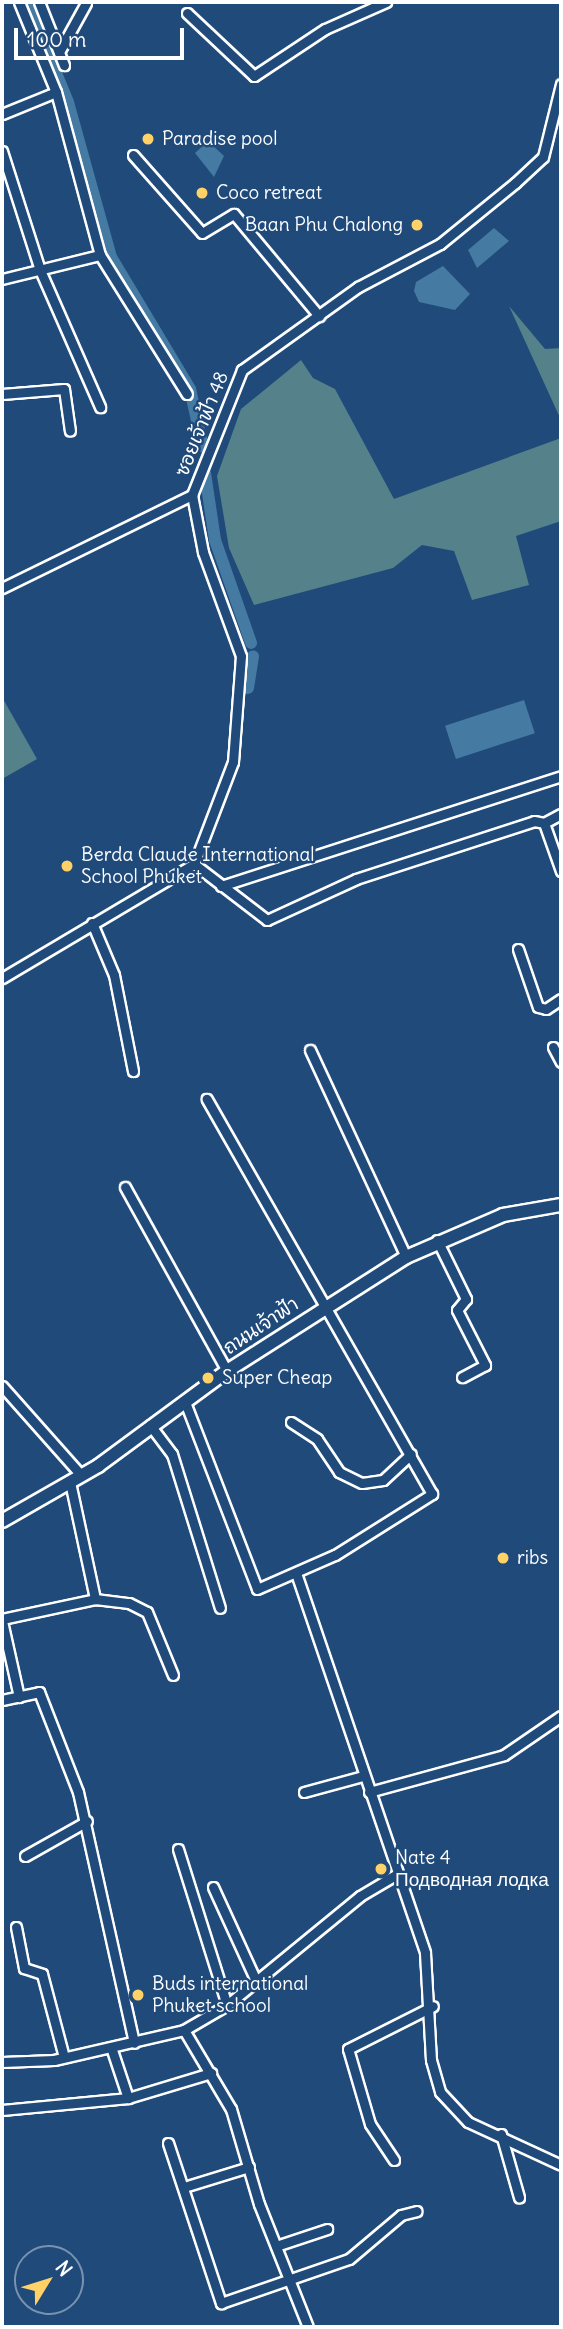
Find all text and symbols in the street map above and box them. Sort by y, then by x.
scale bar [18,14,187,58]
text: 100 m [27,26,86,53]
place label: Paradise pool [162,128,277,150]
marker: Paradise pool [140,131,156,147]
place label: Coco retreat [216,182,322,204]
marker: Coco retreat [194,185,210,201]
place label: Baan Phu Chalong [245,214,403,236]
marker: Baan Phu Chalong [409,217,425,233]
street label: ซอยเจ้าฟ้า 48 [171,368,233,480]
place label: Berda Claude International School Phuket [81,844,315,888]
marker: Berda Claude International School Phuket [59,858,75,874]
street label: ถนนเจ้าฟ้า [219,1293,303,1359]
place label: Super Cheap [222,1367,332,1389]
marker: Super Cheap [200,1370,216,1386]
place label: ribs [517,1547,548,1569]
marker: ribs [495,1550,511,1566]
place label: Nate 4 Подводная лодка [395,1847,549,1891]
marker: Nate 4 Подводная лодка [373,1861,389,1877]
place label: Buds international Phuket school [152,1973,308,2017]
marker: Buds international Phuket school [130,1987,146,2003]
north arrow [14,2245,84,2315]
text: N [50,2256,77,2281]

